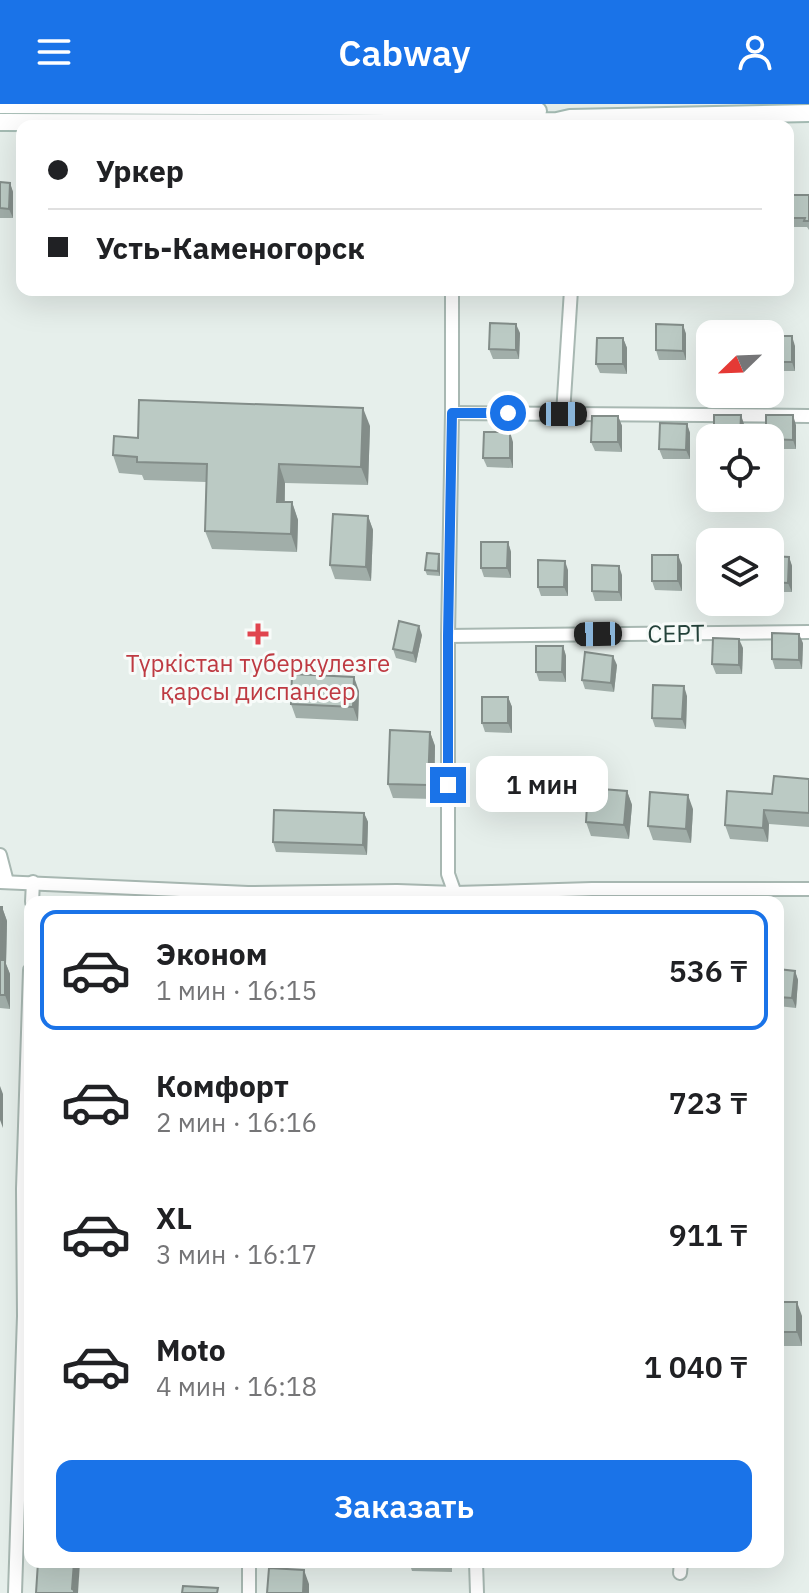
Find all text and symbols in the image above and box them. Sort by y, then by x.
text: Cabway [338,29,471,76]
icon: menu [32,30,76,74]
icon: person [733,30,777,74]
text: Уркер [96,151,184,190]
text: Усть-Каменогорск [96,228,365,267]
north arrow [696,320,784,408]
map controls [696,320,784,616]
route start [490,395,526,431]
car [539,402,587,426]
button: locate [696,424,784,512]
button: layers [696,528,784,616]
street label: СЕРТ [647,616,705,649]
car [574,622,622,646]
marker: Түркістан туберкулезге қарсы диспансер [247,623,269,645]
place label: Түркістан туберкулезге қарсы диспансер [126,647,390,707]
callout: 1 мин [476,757,608,813]
route end [430,767,466,803]
text: 1 мин [506,767,578,801]
icon: car [60,934,132,1006]
text: Эконом [156,934,267,973]
text: 536 ₸ [669,951,748,990]
text: 1 мин · 16:15 [156,973,317,1007]
icon: car [60,1066,132,1138]
text: Комфорт [156,1066,289,1105]
text: 723 ₸ [669,1083,748,1122]
text: 2 мин · 16:16 [156,1105,317,1139]
icon: car [60,1198,132,1270]
text: XL [156,1198,192,1237]
text: 911 ₸ [669,1215,748,1254]
text: 3 мин · 16:17 [156,1237,317,1271]
icon: car [60,1330,132,1402]
text: Moto [156,1330,226,1369]
text: 1 040 ₸ [644,1347,748,1386]
text: 4 мин · 16:18 [156,1369,317,1403]
button: Заказать [56,1460,752,1552]

